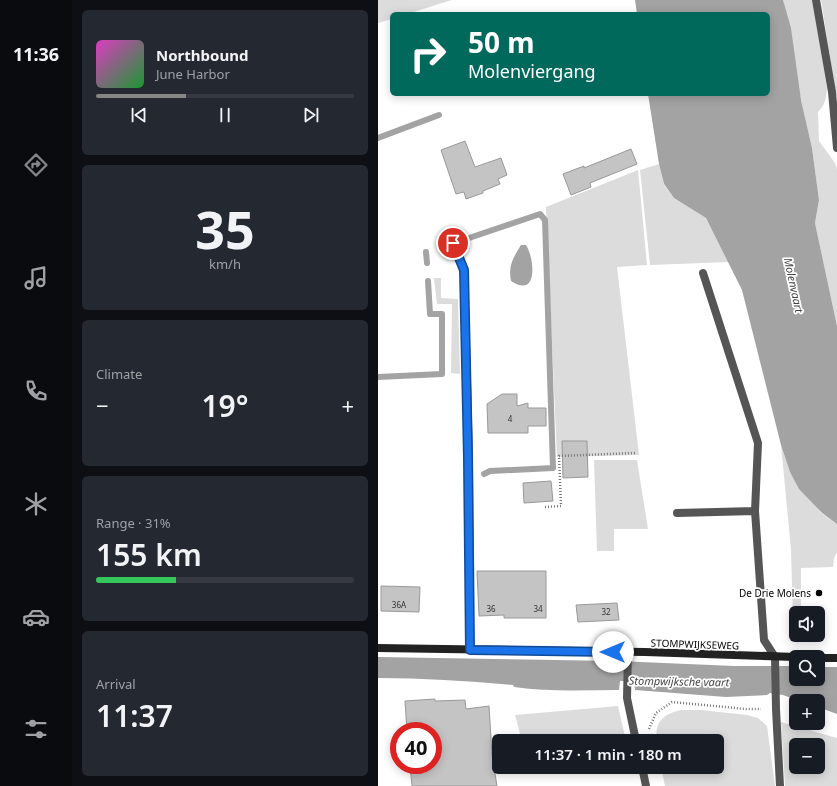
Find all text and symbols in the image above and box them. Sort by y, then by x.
text: 50 m [468,23,535,61]
icon: right [402,28,454,80]
text: 11:36 [13,42,59,66]
text: Northbound [156,45,248,65]
text: Molenviergang [468,59,596,83]
text: June Harbor [156,65,230,83]
icon: previous [128,104,150,126]
icon: pause [214,104,236,126]
icon: next [300,104,322,126]
icon: directions [22,151,50,179]
text: 35 [195,193,255,264]
pin [436,226,470,260]
icon: arrive [442,232,464,254]
text: km/h [209,255,241,273]
water label: Molenvaart [781,256,807,314]
icon: music [22,264,50,292]
text: Climate [96,365,142,383]
icon: phone [22,377,50,405]
text: 19° [201,385,249,426]
text: − [96,390,109,420]
text: + [341,390,354,420]
house number: 4 [508,413,513,424]
icon: climate [22,490,50,518]
text: Range · 31% [96,514,171,532]
text: 155 km [96,534,202,575]
place label: De Drie Molens [739,586,811,600]
marker: De Drie Molens [814,588,824,598]
house number: 36A [392,599,407,610]
icon: car [22,603,50,631]
house number: 36 [486,603,496,614]
house number: 34 [533,603,543,614]
house number: 32 [601,606,611,617]
map controls [789,606,825,774]
button: sound [789,606,825,642]
position arrow [592,631,634,673]
street label: STOMPWIJKSEWEG [650,635,740,653]
button: search [789,650,825,686]
water label: Stompwijksche vaart [629,673,730,689]
text: Arrival [96,675,136,693]
button: + [789,694,825,730]
text: 11:37 [96,695,173,736]
icon: filters [22,715,50,743]
speed limit sign: 40 [390,722,442,774]
button: − [789,738,825,774]
text: 11:37 · 1 min · 180 m [534,744,682,764]

